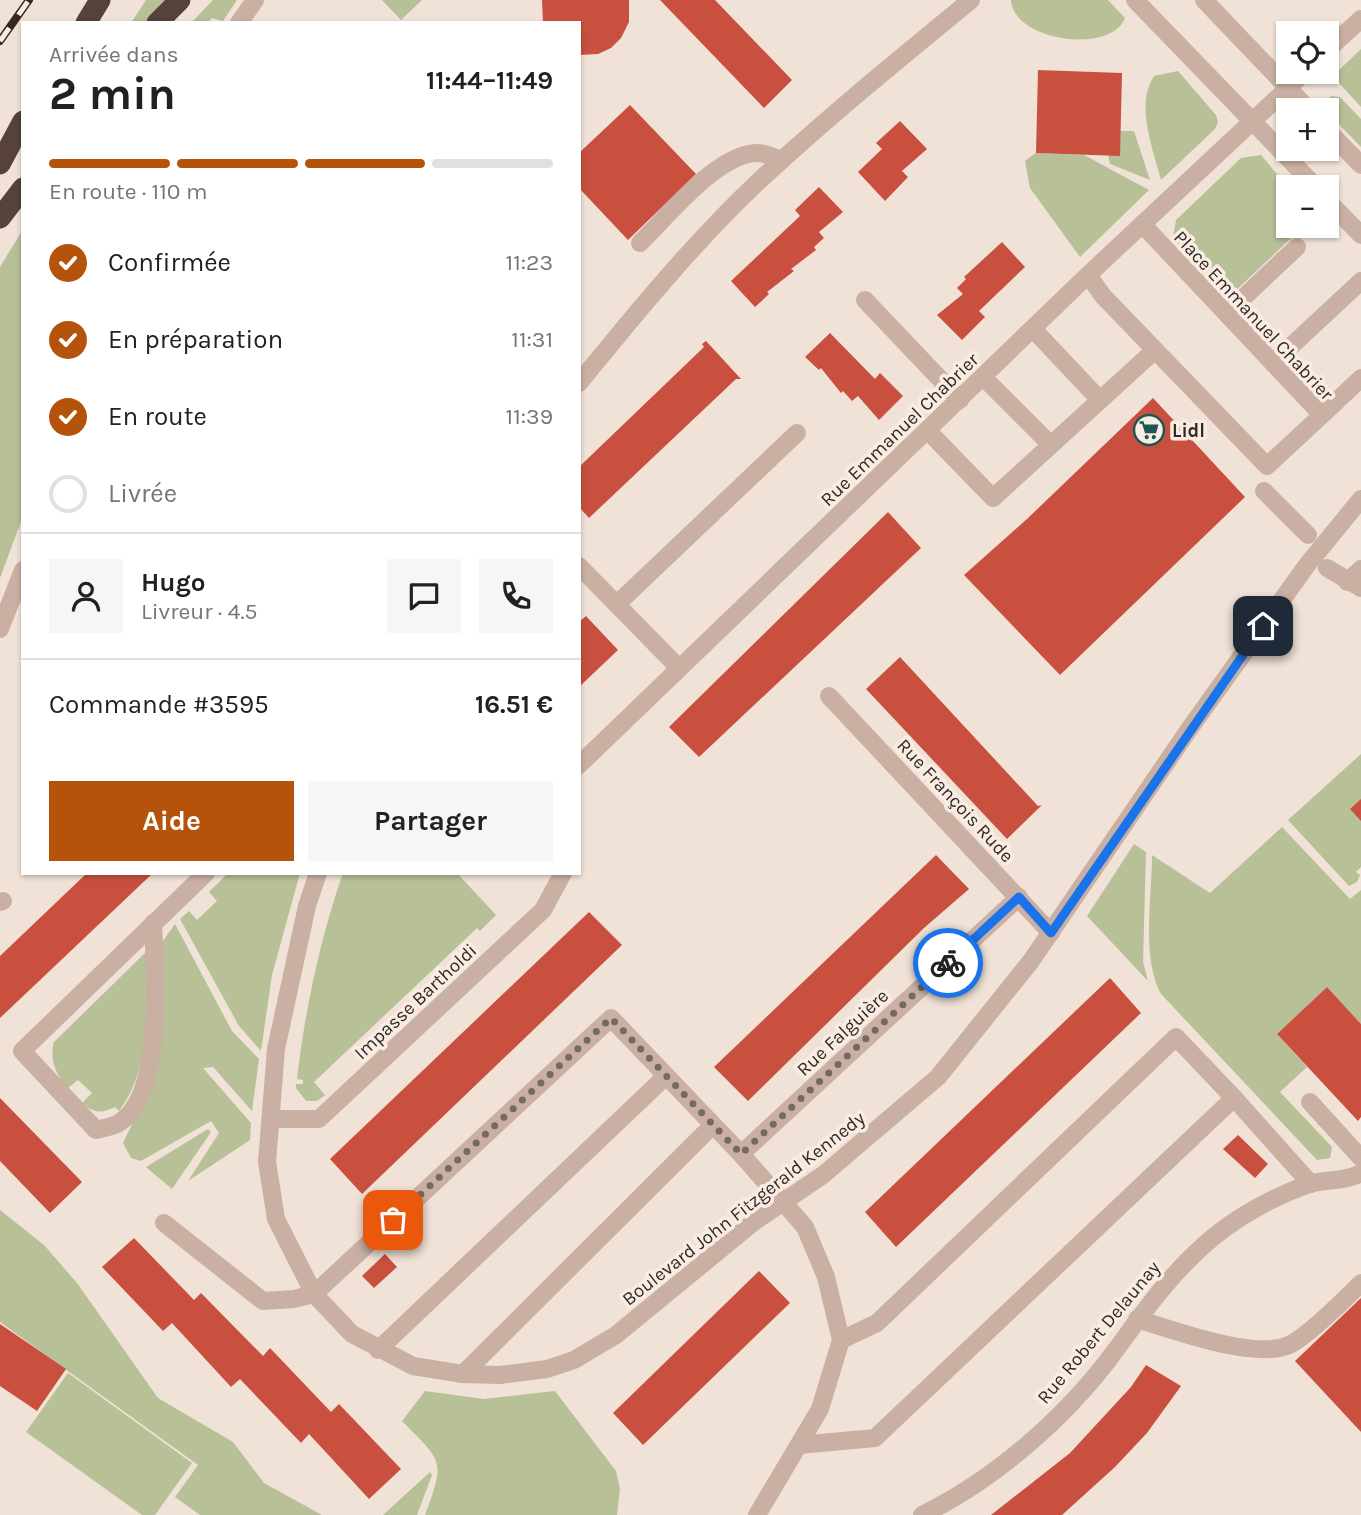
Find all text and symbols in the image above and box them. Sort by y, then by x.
map controls [1276,21,1339,238]
button: locate [1276,21,1339,84]
text: Arrivée dans [49,41,179,68]
text: 11:44–11:49 [426,65,553,96]
text: 2 min [49,67,176,121]
button: + [1276,98,1339,161]
button: − [1276,175,1339,238]
text: En route · 110 m [49,178,207,205]
street label: Place Emmanuel Chabrier [1169,226,1338,405]
icon: check [49,244,87,282]
text: Confirmée [108,247,231,278]
text: 11:23 [506,249,553,276]
icon: check [49,321,87,359]
text: En préparation [108,324,283,355]
text: 11:31 [511,326,553,353]
street label: Rue Emmanuel Chabrier [816,349,983,511]
icon: check [49,398,87,436]
text: En route [108,401,207,432]
text: 11:39 [506,403,553,430]
supermarket icon: Lidl [1132,413,1166,447]
place label: Lidl [1172,420,1205,442]
text: Livrée [108,478,177,509]
button: person [49,559,123,633]
button: chat [387,559,461,633]
button: phone [479,559,553,633]
text: Hugo [141,567,206,598]
pin [1233,596,1293,656]
text: Livreur · 4.5 [141,598,258,625]
icon: home [1244,607,1282,645]
text: Commande #3595 [49,689,269,720]
text: 16.51 € [475,689,553,720]
street label: Rue François Rude [892,734,1018,867]
button: Aide [49,781,294,861]
button: Partager [308,781,553,861]
courier [913,928,983,998]
street label: Impasse Bartholdi [350,939,481,1064]
icon: bike [929,944,967,982]
street label: Rue Falguière [792,985,893,1081]
street label: Boulevard John Fitzgerald Kennedy [618,1107,869,1310]
pin [363,1190,423,1250]
icon: bag [374,1201,412,1239]
street label: Rue Robert Delaunay [1033,1257,1165,1408]

